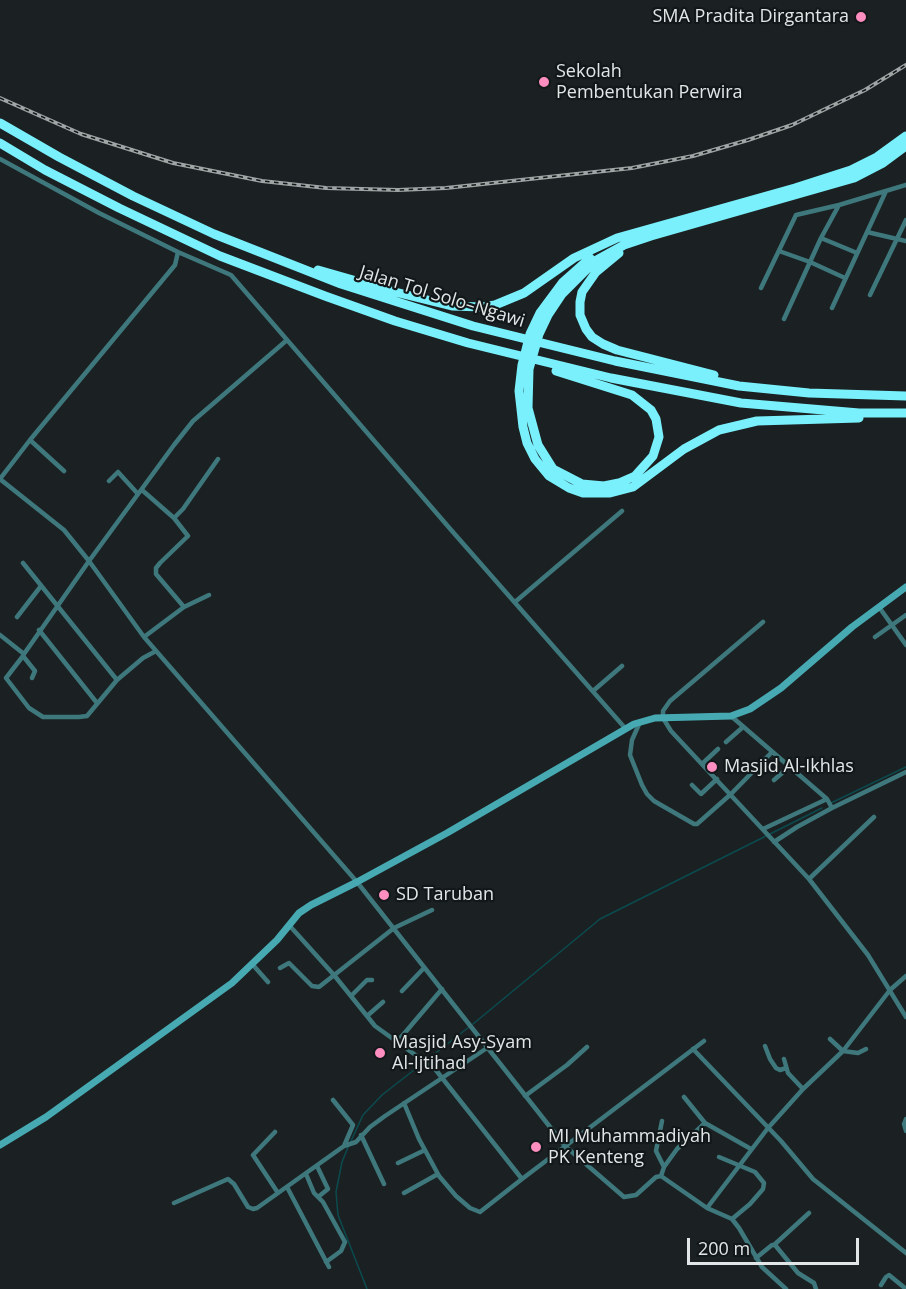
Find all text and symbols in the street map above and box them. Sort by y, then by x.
place label: SMA Pradita Dirgantara [652,6,849,28]
marker: SMA Pradita Dirgantara [854,10,868,24]
place label: Sekolah Pembentukan Perwira [556,61,743,104]
marker: Sekolah Pembentukan Perwira [537,75,551,89]
street label: Jalan Tol Solo–Ngawi [357,262,527,332]
place label: Masjid Al-Ikhlas [724,756,854,778]
marker: Masjid Al-Ikhlas [705,760,719,774]
place label: SD Taruban [396,884,494,906]
marker: SD Taruban [377,888,391,902]
place label: Masjid Asy-Syam Al-Ijtihad [392,1032,532,1074]
marker: Masjid Asy-Syam Al-Ijtihad [373,1046,387,1060]
place label: MI Muhammadiyah PK Kenteng [548,1126,711,1168]
marker: MI Muhammadiyah PK Kenteng [529,1140,543,1154]
scale bar [690,1226,862,1264]
text: 200 m [698,1236,750,1260]

